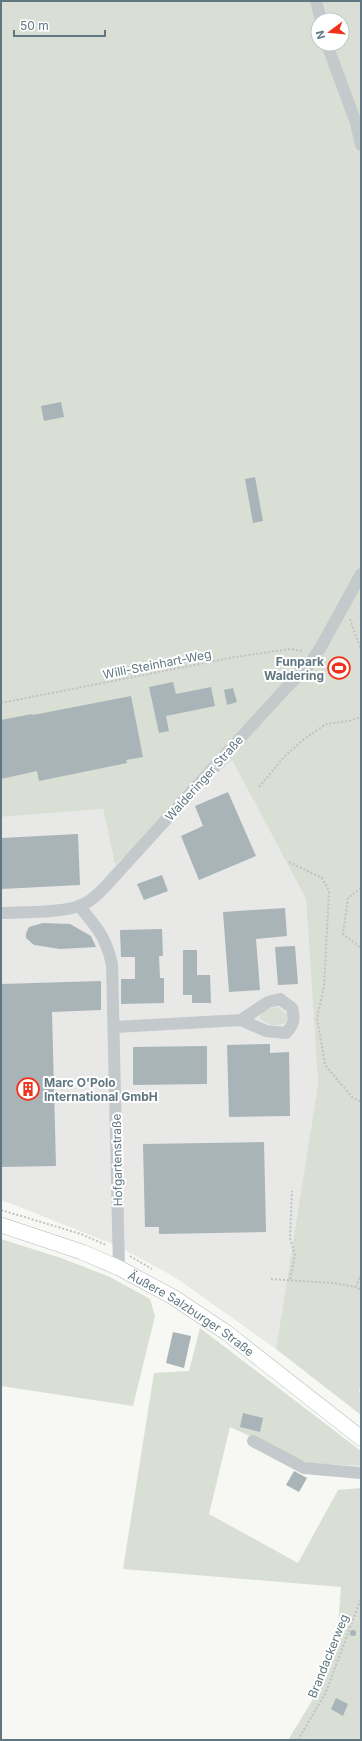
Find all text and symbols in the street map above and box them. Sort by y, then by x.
scale bar [14,12,105,38]
north arrow [310,12,350,52]
text: 50 m [20,18,49,33]
text: N [313,29,328,41]
street label: Willi-Steinhart-Weg [101,646,213,682]
place label: Funpark Waldering [264,654,324,683]
sports icon: Funpark Waldering [326,655,352,681]
street label: Walderinger Straße [162,732,246,824]
place label: Marc O'Polo International GmbH [44,1075,158,1104]
building icon: Marc O'Polo International GmbH [15,1076,41,1102]
street label: Hofgartenstraße [109,1113,125,1207]
street label: Äußere Salzburger Straße [126,1267,257,1359]
street label: Brandackerweg [304,1612,352,1700]

